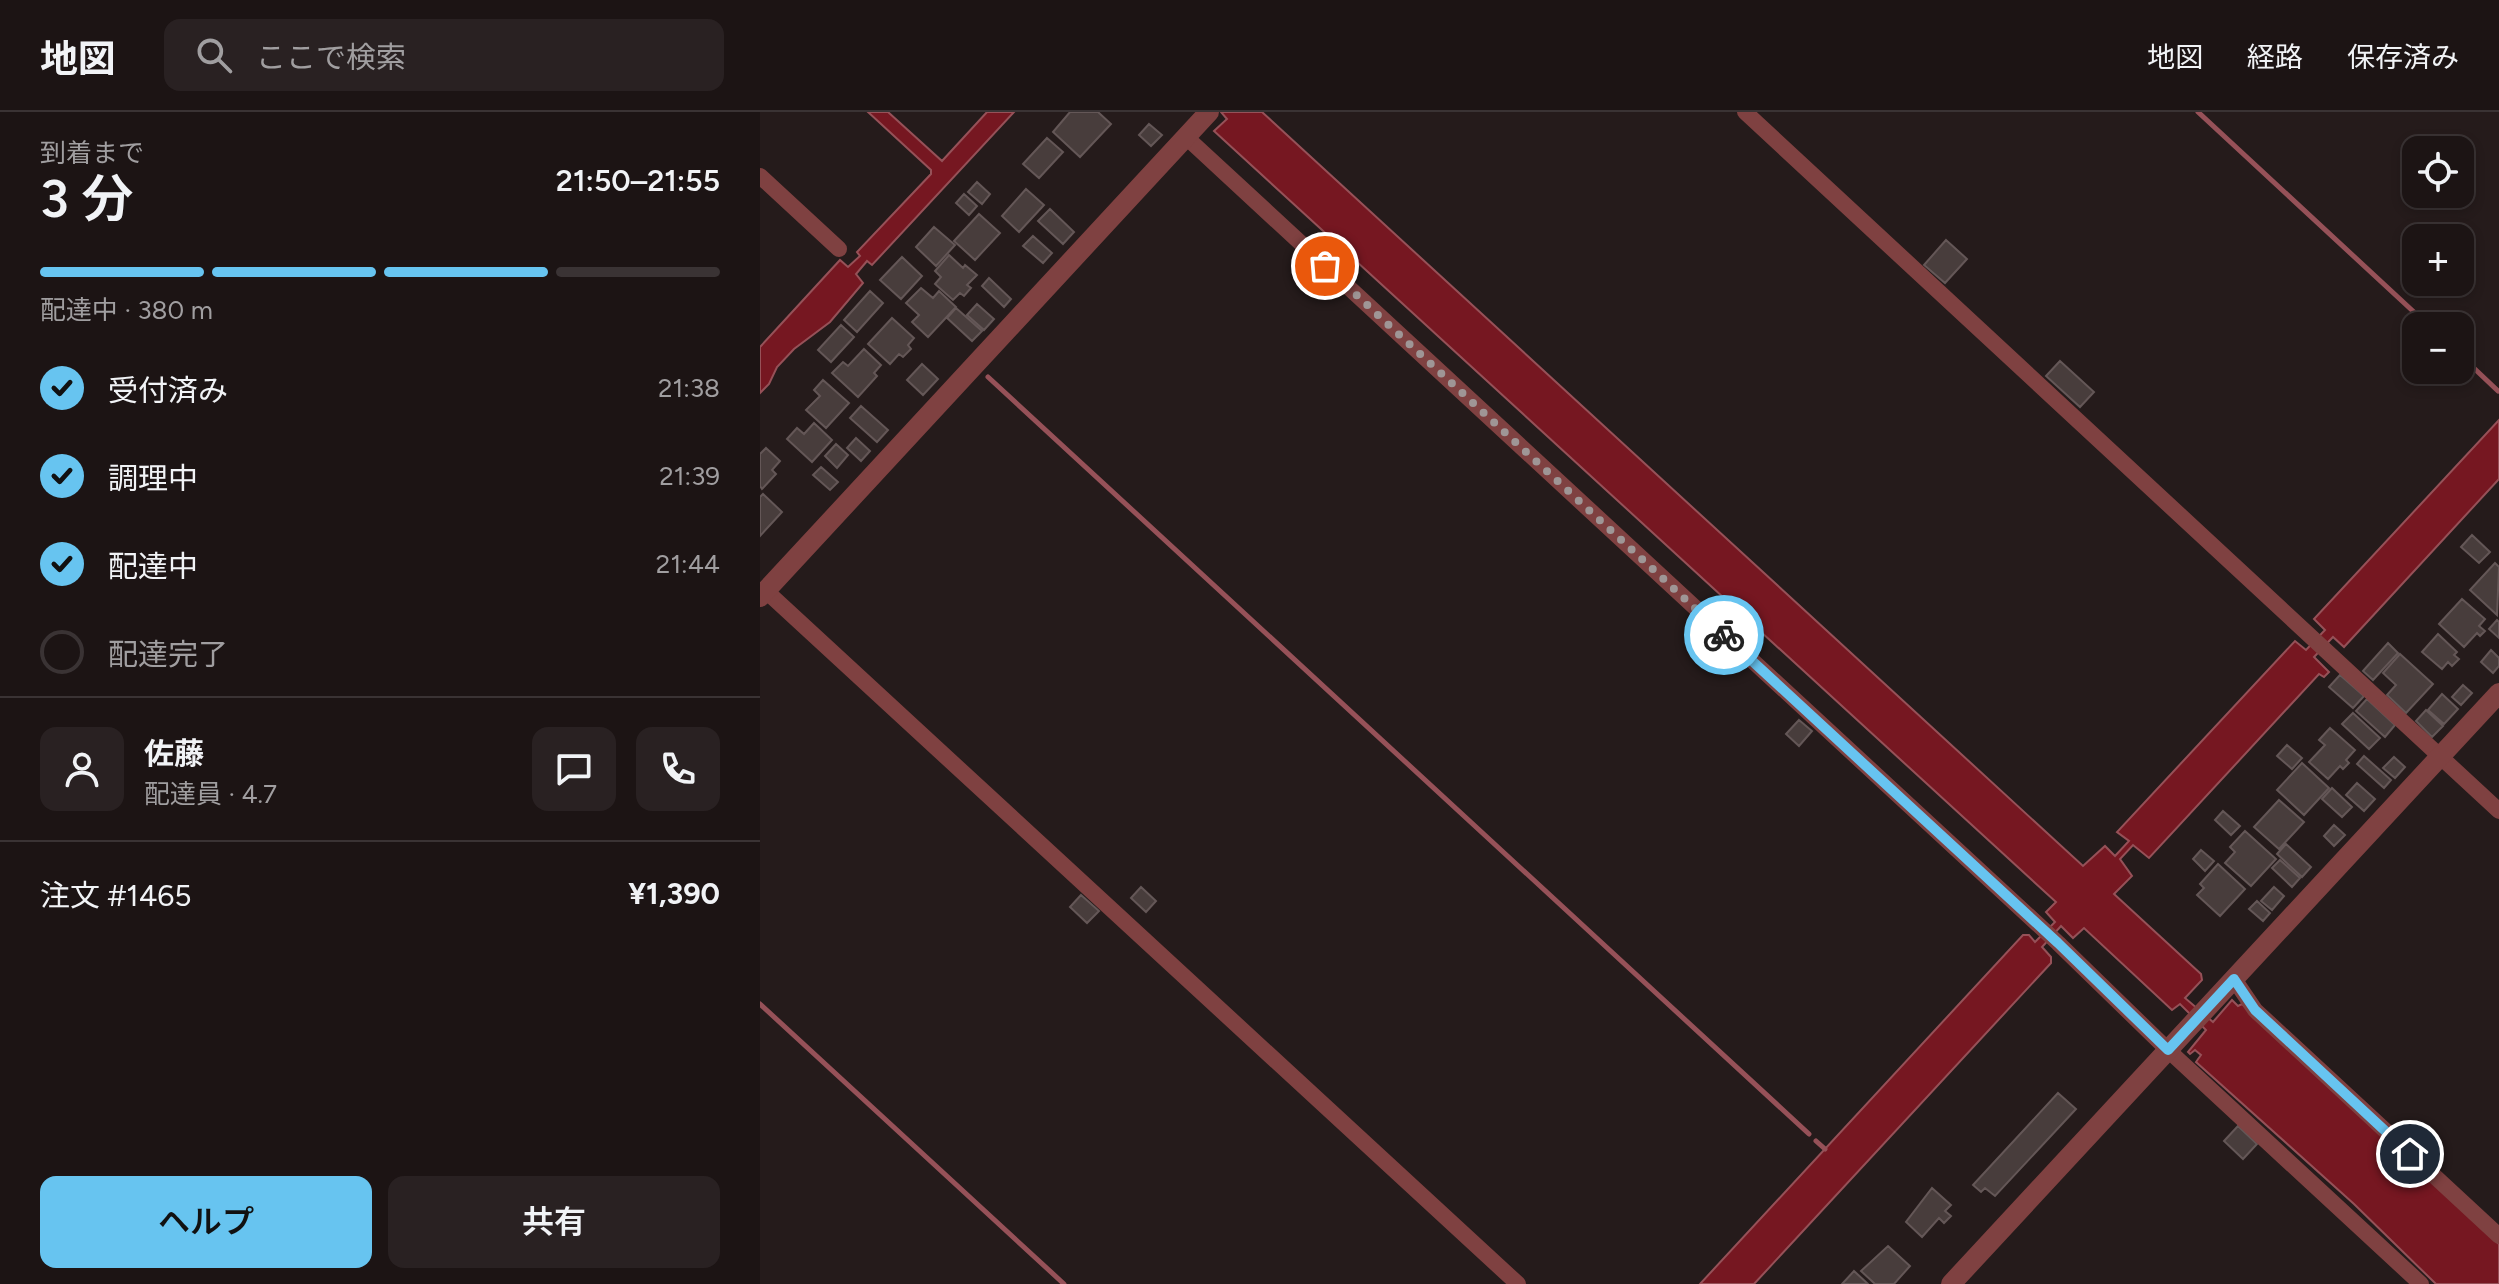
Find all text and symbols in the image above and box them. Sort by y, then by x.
search box [164,19,724,91]
icon: search [192,33,236,77]
text: 地図 [40,36,116,82]
text: ここで検索 [256,39,406,76]
text: 地図 [2147,40,2203,74]
text: 経路 [2247,40,2303,74]
text: 保存済み [2347,40,2459,74]
map controls [2402,136,2474,384]
button: locate [2402,136,2474,208]
text: 到着まで [40,137,144,169]
text: 21:50–21:55 [556,162,720,199]
text: 3 分 [40,168,133,230]
button: + [2402,224,2474,296]
pin [1291,232,1359,300]
icon: bag [1303,244,1347,288]
text: 配達中 · 380 m [40,294,213,326]
button: − [2402,312,2474,384]
icon: check [40,366,84,410]
text: 受付済み [108,372,228,409]
text: 21:38 [658,372,720,404]
icon: check [40,454,84,498]
text: 調理中 [108,460,198,497]
text: 21:39 [659,460,720,492]
icon: check [40,542,84,586]
text: 配達中 [108,548,198,585]
text: 21:44 [656,548,720,580]
courier [1684,595,1764,675]
icon: bike [1702,613,1746,657]
text: 配達完了 [108,636,228,673]
button: person [40,727,124,811]
button: chat [532,727,616,811]
button: phone [636,727,720,811]
text: 佐藤 [144,735,204,772]
text: 配達員 · 4.7 [144,778,277,810]
text: ¥1,390 [628,875,720,912]
text: 注文 #1465 [40,877,192,914]
pin [2376,1120,2444,1188]
icon: home [2388,1132,2432,1176]
button: ヘルプ [40,1176,372,1268]
button: 共有 [388,1176,720,1268]

